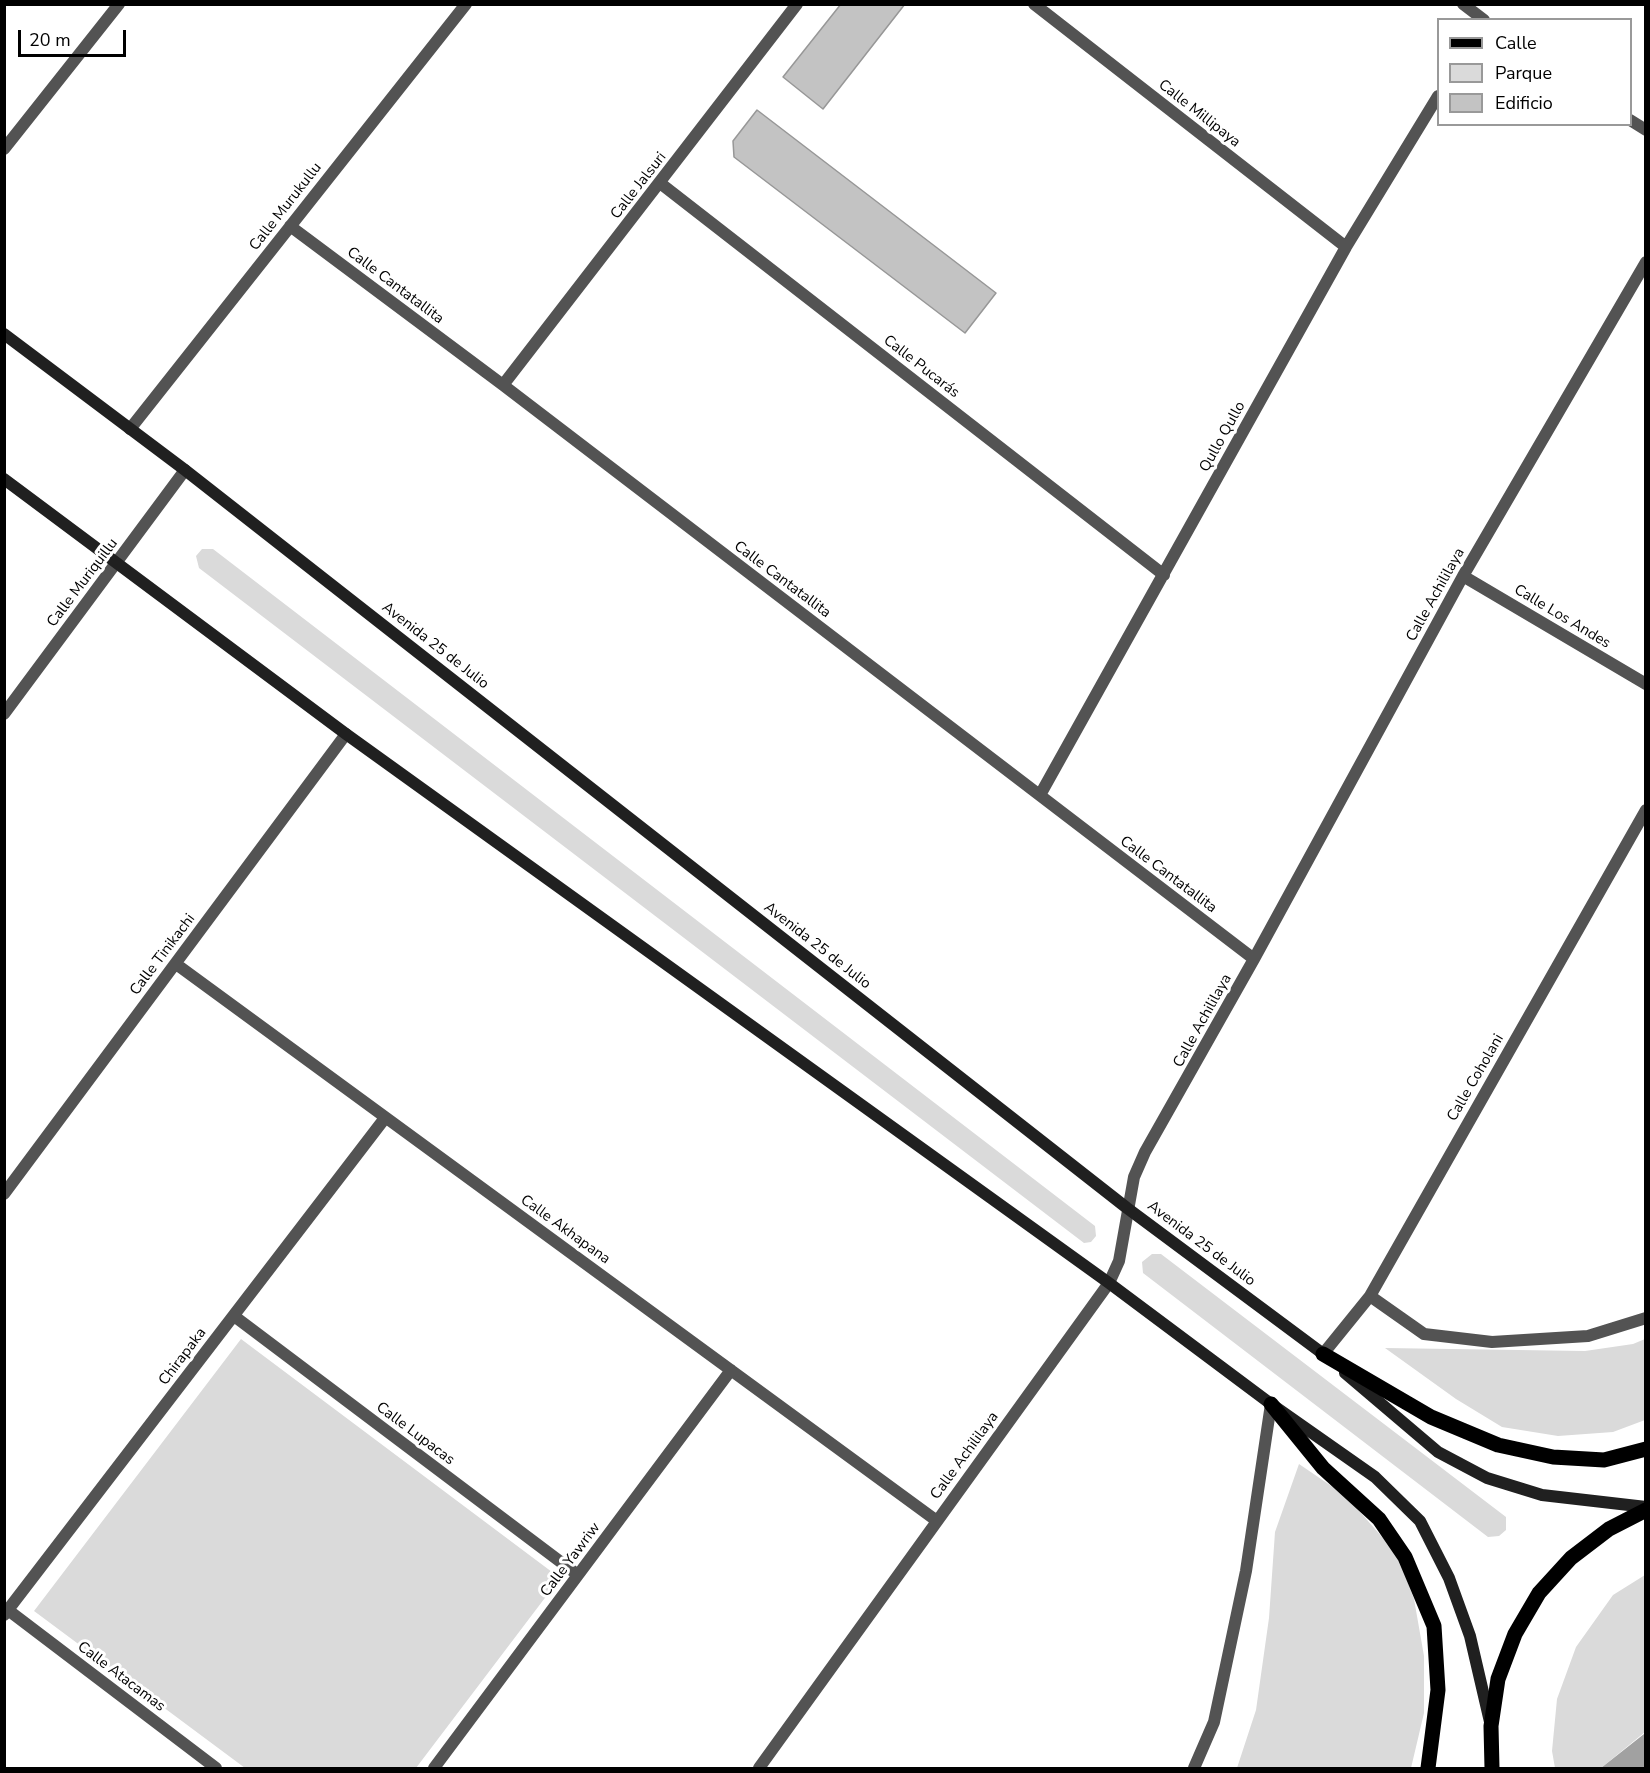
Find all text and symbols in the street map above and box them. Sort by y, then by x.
scale bar [21,18,129,56]
legend [1437,18,1632,126]
text: 20 m [29,28,71,52]
text: Calle [1495,31,1537,55]
text: Parque [1495,61,1552,85]
street label: Calle Millipaya [1154,76,1244,152]
text: Edificio [1495,91,1553,115]
street label: Calle Jalsuri [607,149,671,223]
street label: Calle Murukullu [246,159,326,255]
street label: Calle Cantatallita [343,244,447,328]
street label: Calle Pucarás [879,332,963,402]
street label: Qullo Qullo [1196,399,1250,475]
street label: Calle Muriquillu [44,535,122,631]
street label: Calle Cantatallita [730,538,834,622]
street label: Calle Achililaya [1403,545,1469,645]
street label: Calle Los Andes [1511,581,1613,653]
street label: Avenida 25 de Julio [378,599,492,693]
street label: Calle Cantatallita [1116,833,1220,917]
street label: Avenida 25 de Julio [760,899,874,993]
street label: Calle Tinikachi [127,911,199,999]
street label: Calle Achililaya [1170,971,1236,1071]
street label: Calle Coholani [1444,1031,1508,1125]
street label: Calle Akhapana [517,1191,613,1269]
street label: Avenida 25 de Julio [1143,1197,1259,1291]
street label: Chirapaka [156,1325,210,1389]
street label: Calle Lupacas [372,1399,458,1469]
street label: Calle Achililaya [927,1409,1003,1503]
street label: Calle Yawriw [537,1519,605,1601]
street label: Calle Atacamas [74,1638,168,1716]

